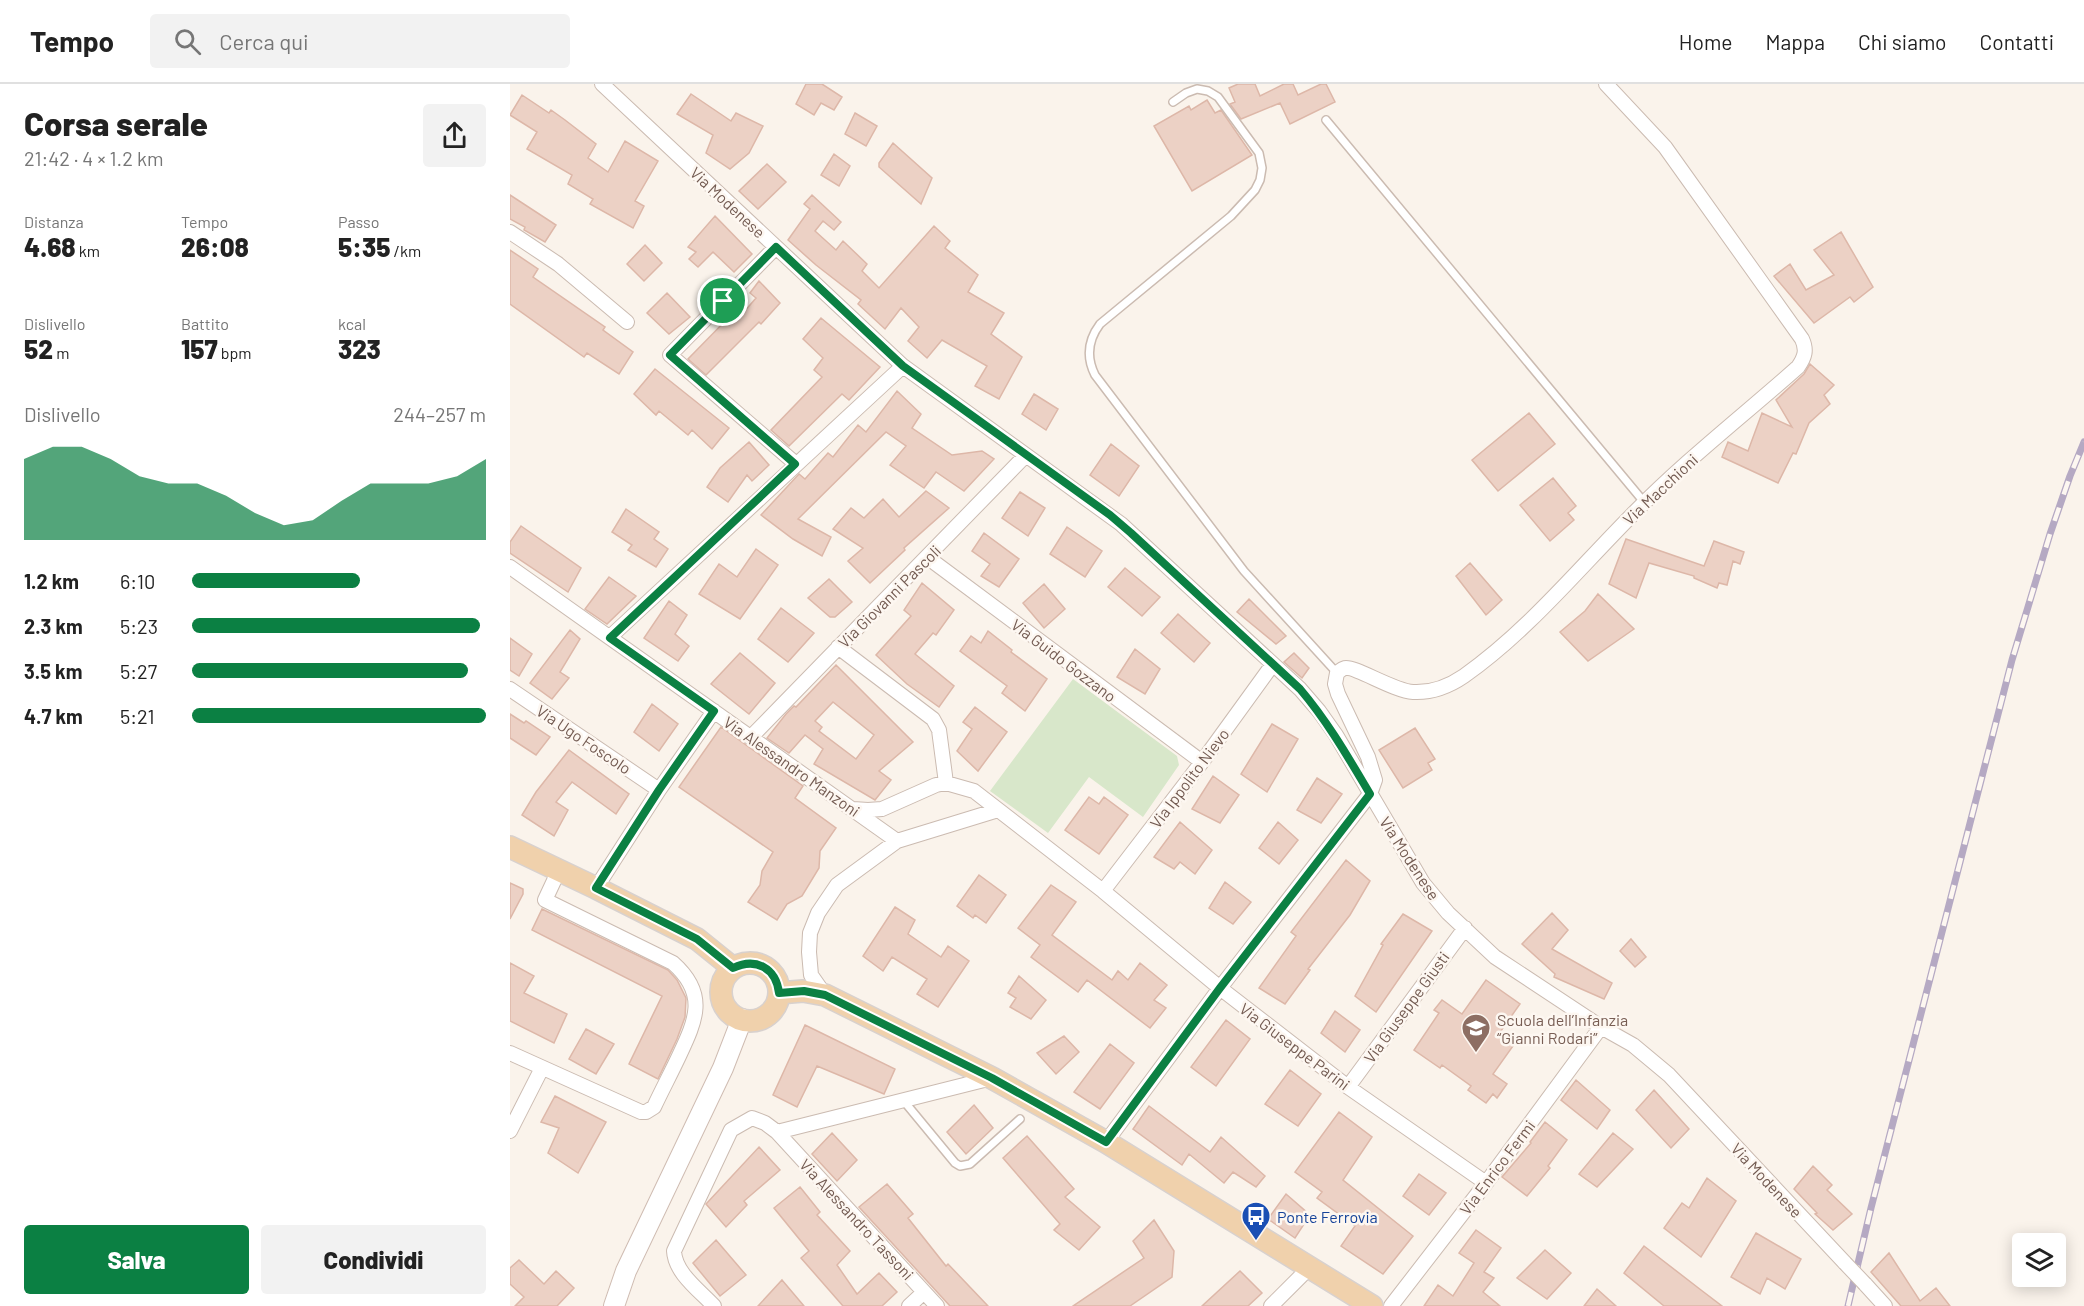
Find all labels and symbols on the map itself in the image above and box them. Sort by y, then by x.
street label: Via Modenese [687,163,769,241]
pin [697,275,748,326]
street label: Via Macchioni [1619,450,1701,528]
street label: Via Giovanni Pascoli [834,541,944,651]
street label: Via Guido Gozzano [1008,614,1120,706]
street label: Via Ugo Foscolo [533,700,635,778]
street label: Via Alessandro Manzoni [720,712,864,820]
street label: Via Ippolito Nievo [1145,724,1233,832]
street label: Via Modenese [1376,813,1444,903]
street label: Via Giuseppe Giusti [1359,948,1453,1066]
street label: Via Giuseppe Parini [1236,998,1354,1094]
place label: Scuola dell’Infanzia “Gianni Rodari” [1497,1010,1628,1047]
school or university icon: Scuola dell’Infanzia “Gianni Rodari” [1460,1012,1492,1054]
street label: Via Enrico Fermi [1455,1116,1539,1218]
street label: Via Modenese [1728,1139,1806,1221]
street label: Via Alessandro Tassoni [796,1155,918,1283]
bus stop icon: Ponte Ferrovia [1240,1200,1272,1242]
place label: Ponte Ferrovia [1277,1207,1378,1226]

